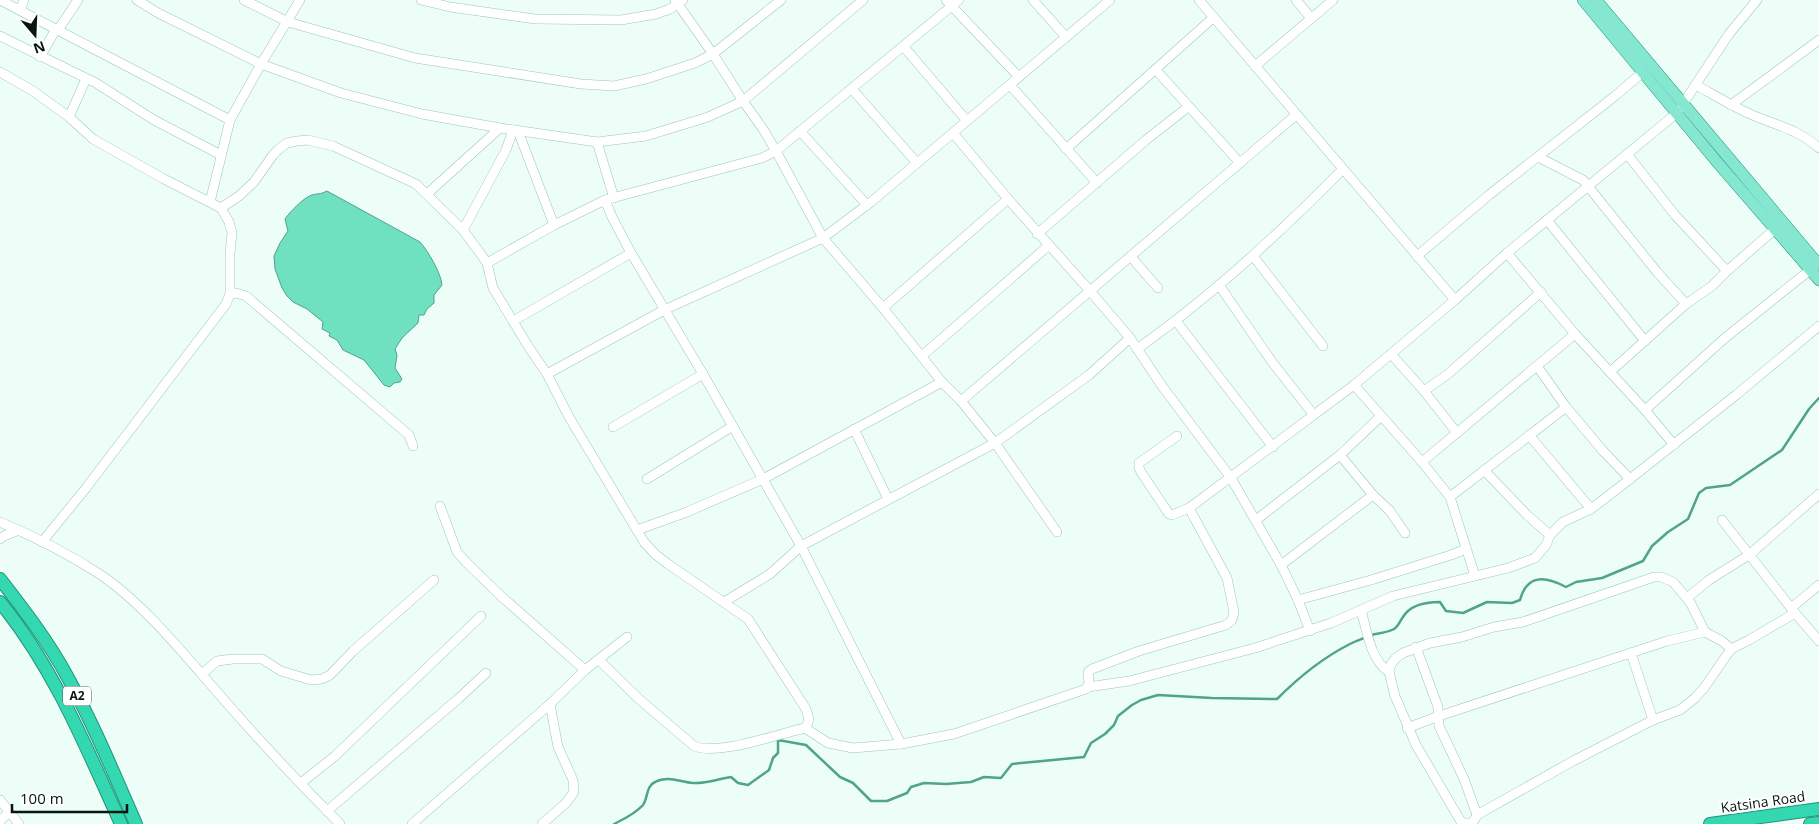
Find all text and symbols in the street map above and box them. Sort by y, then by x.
north arrow [10,10,60,60]
text: N [31,37,48,59]
road number: A2 [63,686,91,706]
scale bar [12,782,128,814]
street label: Katsina Road [1720,786,1806,817]
text: 100 m [20,788,64,808]

